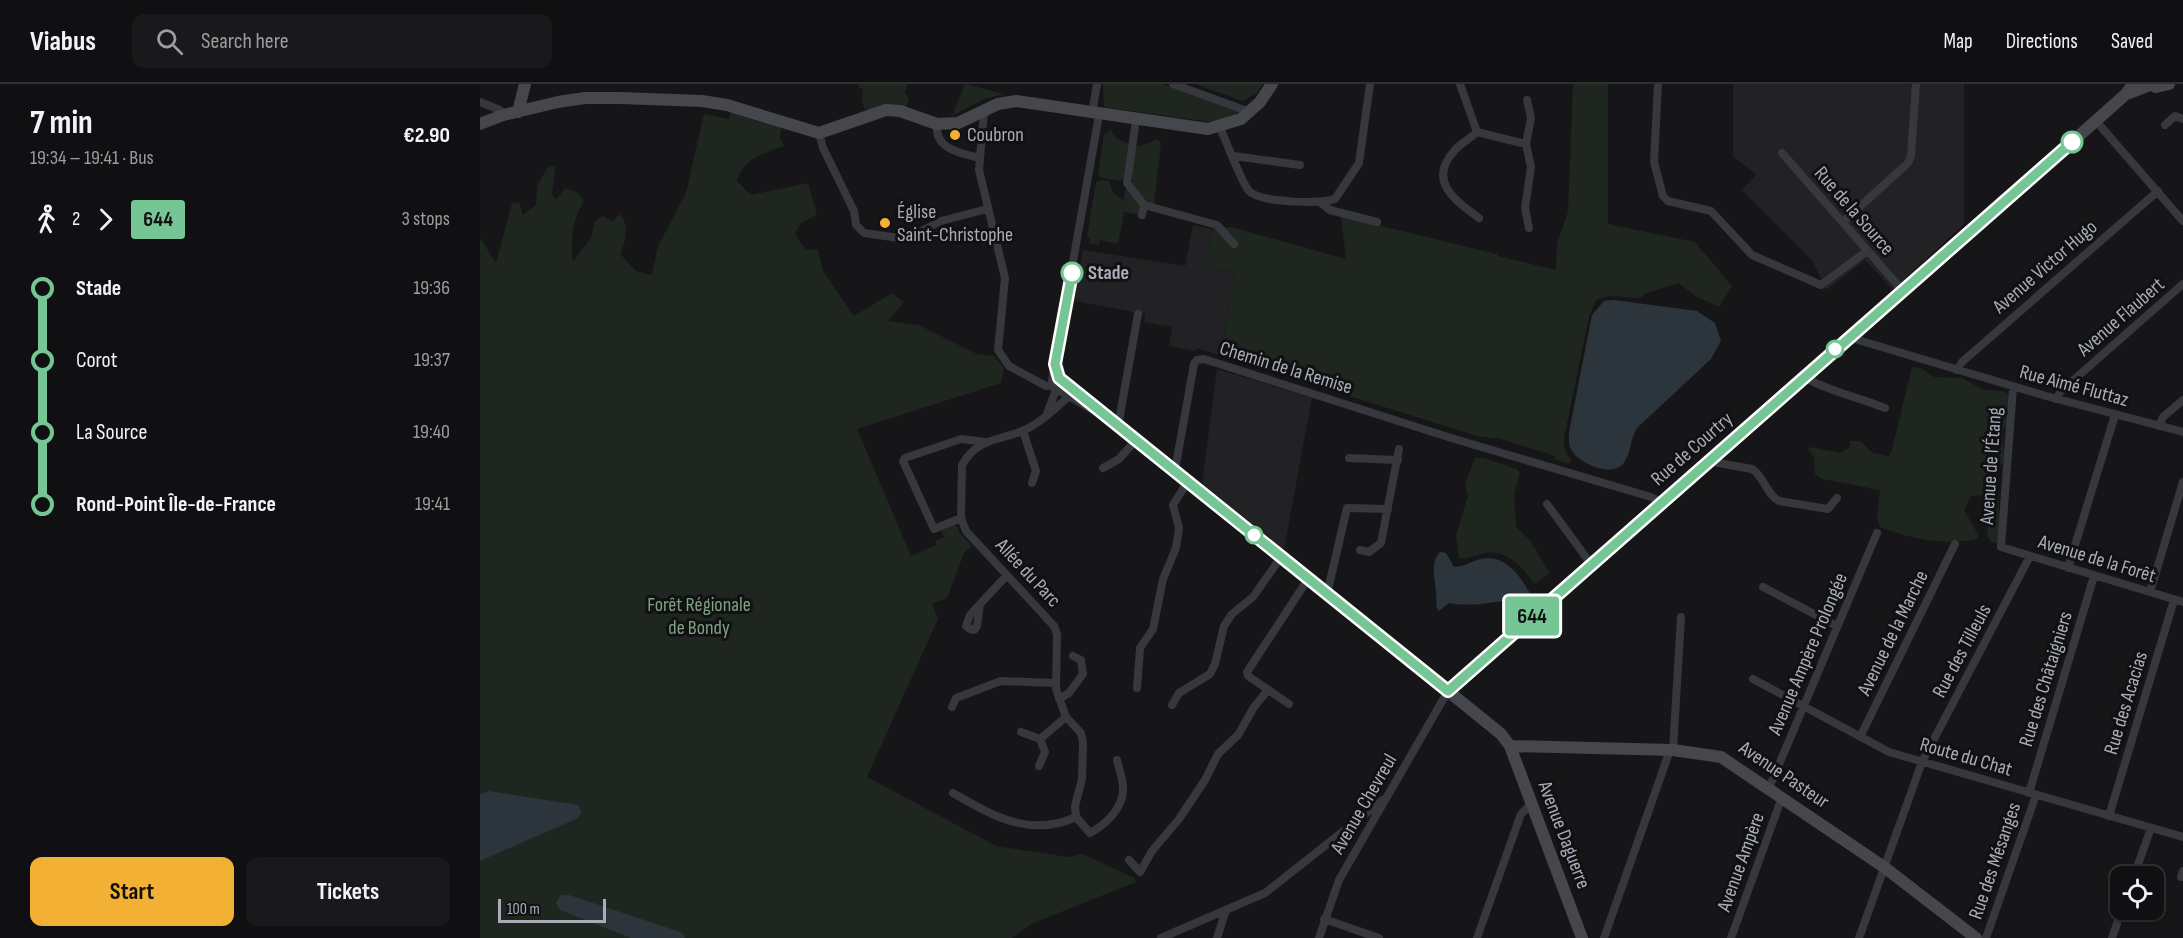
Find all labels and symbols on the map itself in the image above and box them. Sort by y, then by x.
place label: Coubron [967,123,1024,147]
marker: Coubron [948,128,962,142]
unlabelled marker [2061,131,2083,153]
street label: Rue de la Source [1809,162,1899,260]
place label: Église Saint-Christophe [897,200,1013,247]
street label: Avenue Victor Hugo [1987,215,2102,320]
marker: Église Saint-Christophe [878,216,892,230]
place label: Stade [1088,261,1129,285]
marker: Stade [1061,262,1083,284]
street label: Avenue Flaubert [2072,273,2170,362]
street label: Chemin de la Remise [1217,336,1355,400]
unlabelled marker [1826,340,1844,358]
street label: Rue Aimé Fluttaz [2017,360,2131,412]
street label: Rue de Courtry [1646,407,1738,491]
street label: Avenue de l’Étang [1975,407,2007,526]
unlabelled marker [1245,526,1263,544]
street label: Avenue de la Forêt [2035,529,2159,588]
street label: Allée du Parc [990,533,1066,612]
street label: Avenue de la Marche [1852,567,1934,700]
street label: Avenue Ampère Prolongée [1763,569,1853,739]
park label: Forêt Régionale de Bondy [647,593,751,640]
line badge: 644 [1498,596,1566,636]
street label: Rue des Tilleuls [1927,600,1997,702]
street label: Rue des Châtaigniers [2014,609,2078,749]
street label: Rue des Acacias [2099,649,2153,757]
street label: Route du Chat [1917,732,2015,782]
street label: Avenue Pasteur [1734,736,1834,814]
street label: Avenue Chevreul [1325,750,1402,859]
street label: Avenue Daguerre [1532,777,1595,892]
street label: Rue des Mésanges [1964,799,2026,923]
street label: Avenue Ampère [1712,809,1770,916]
scale bar [498,896,606,924]

